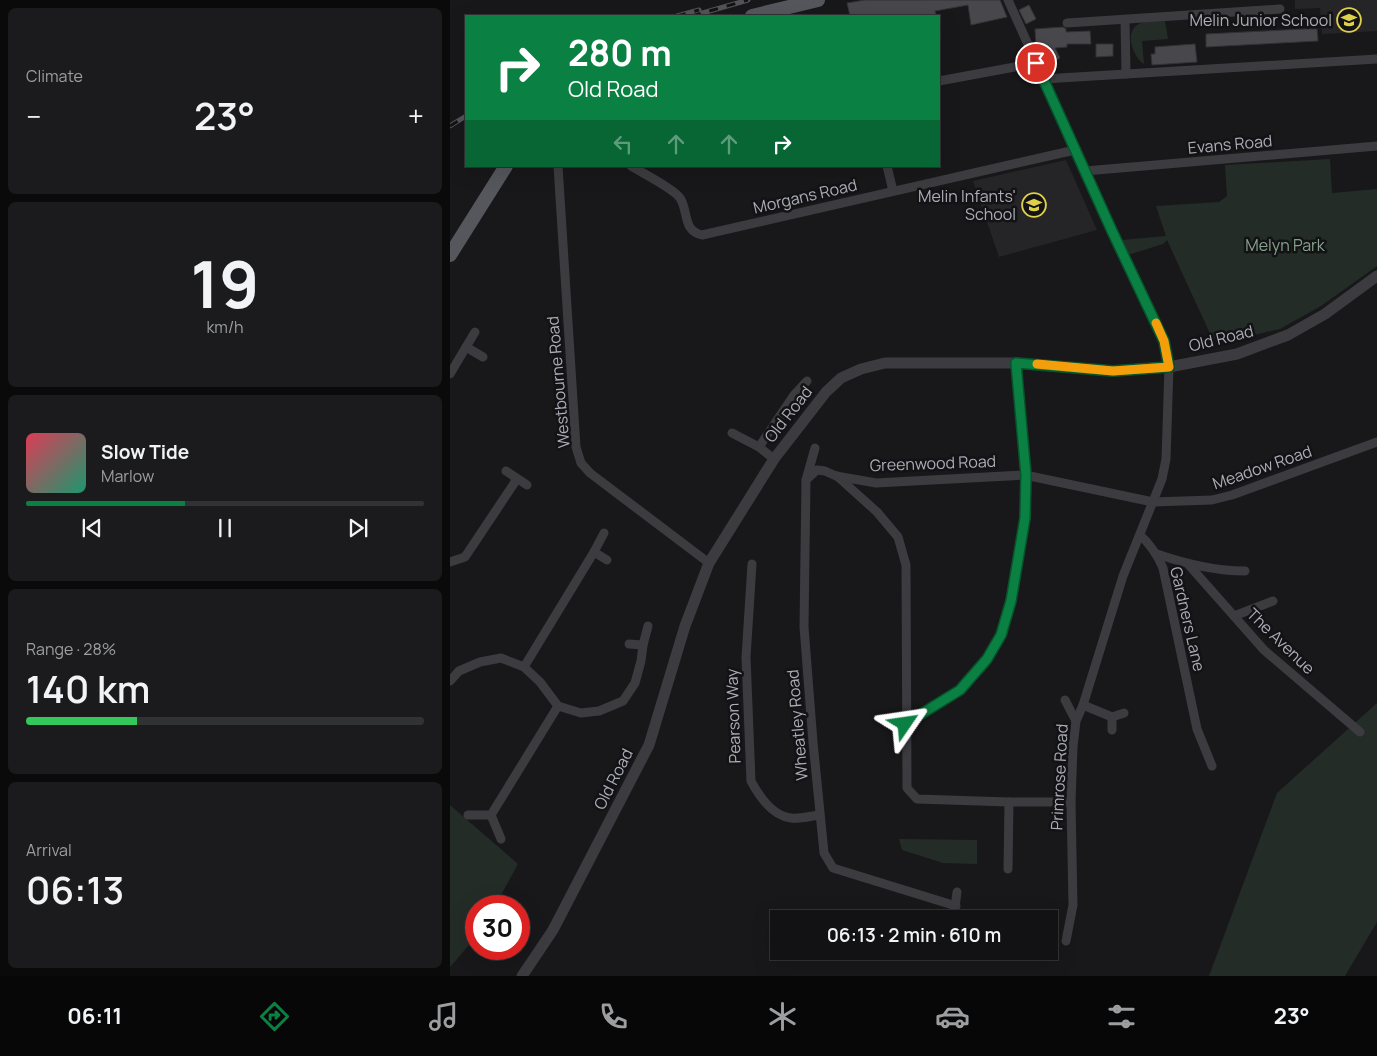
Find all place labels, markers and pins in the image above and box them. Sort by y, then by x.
school or university icon: Melin Junior School [1336,7,1362,33]
place label: Melin Junior School [1190,9,1332,31]
pin [1015,42,1057,84]
place label: Melin Infants' School [918,185,1016,225]
school or university icon: Melin Infants' School [1021,192,1047,218]

